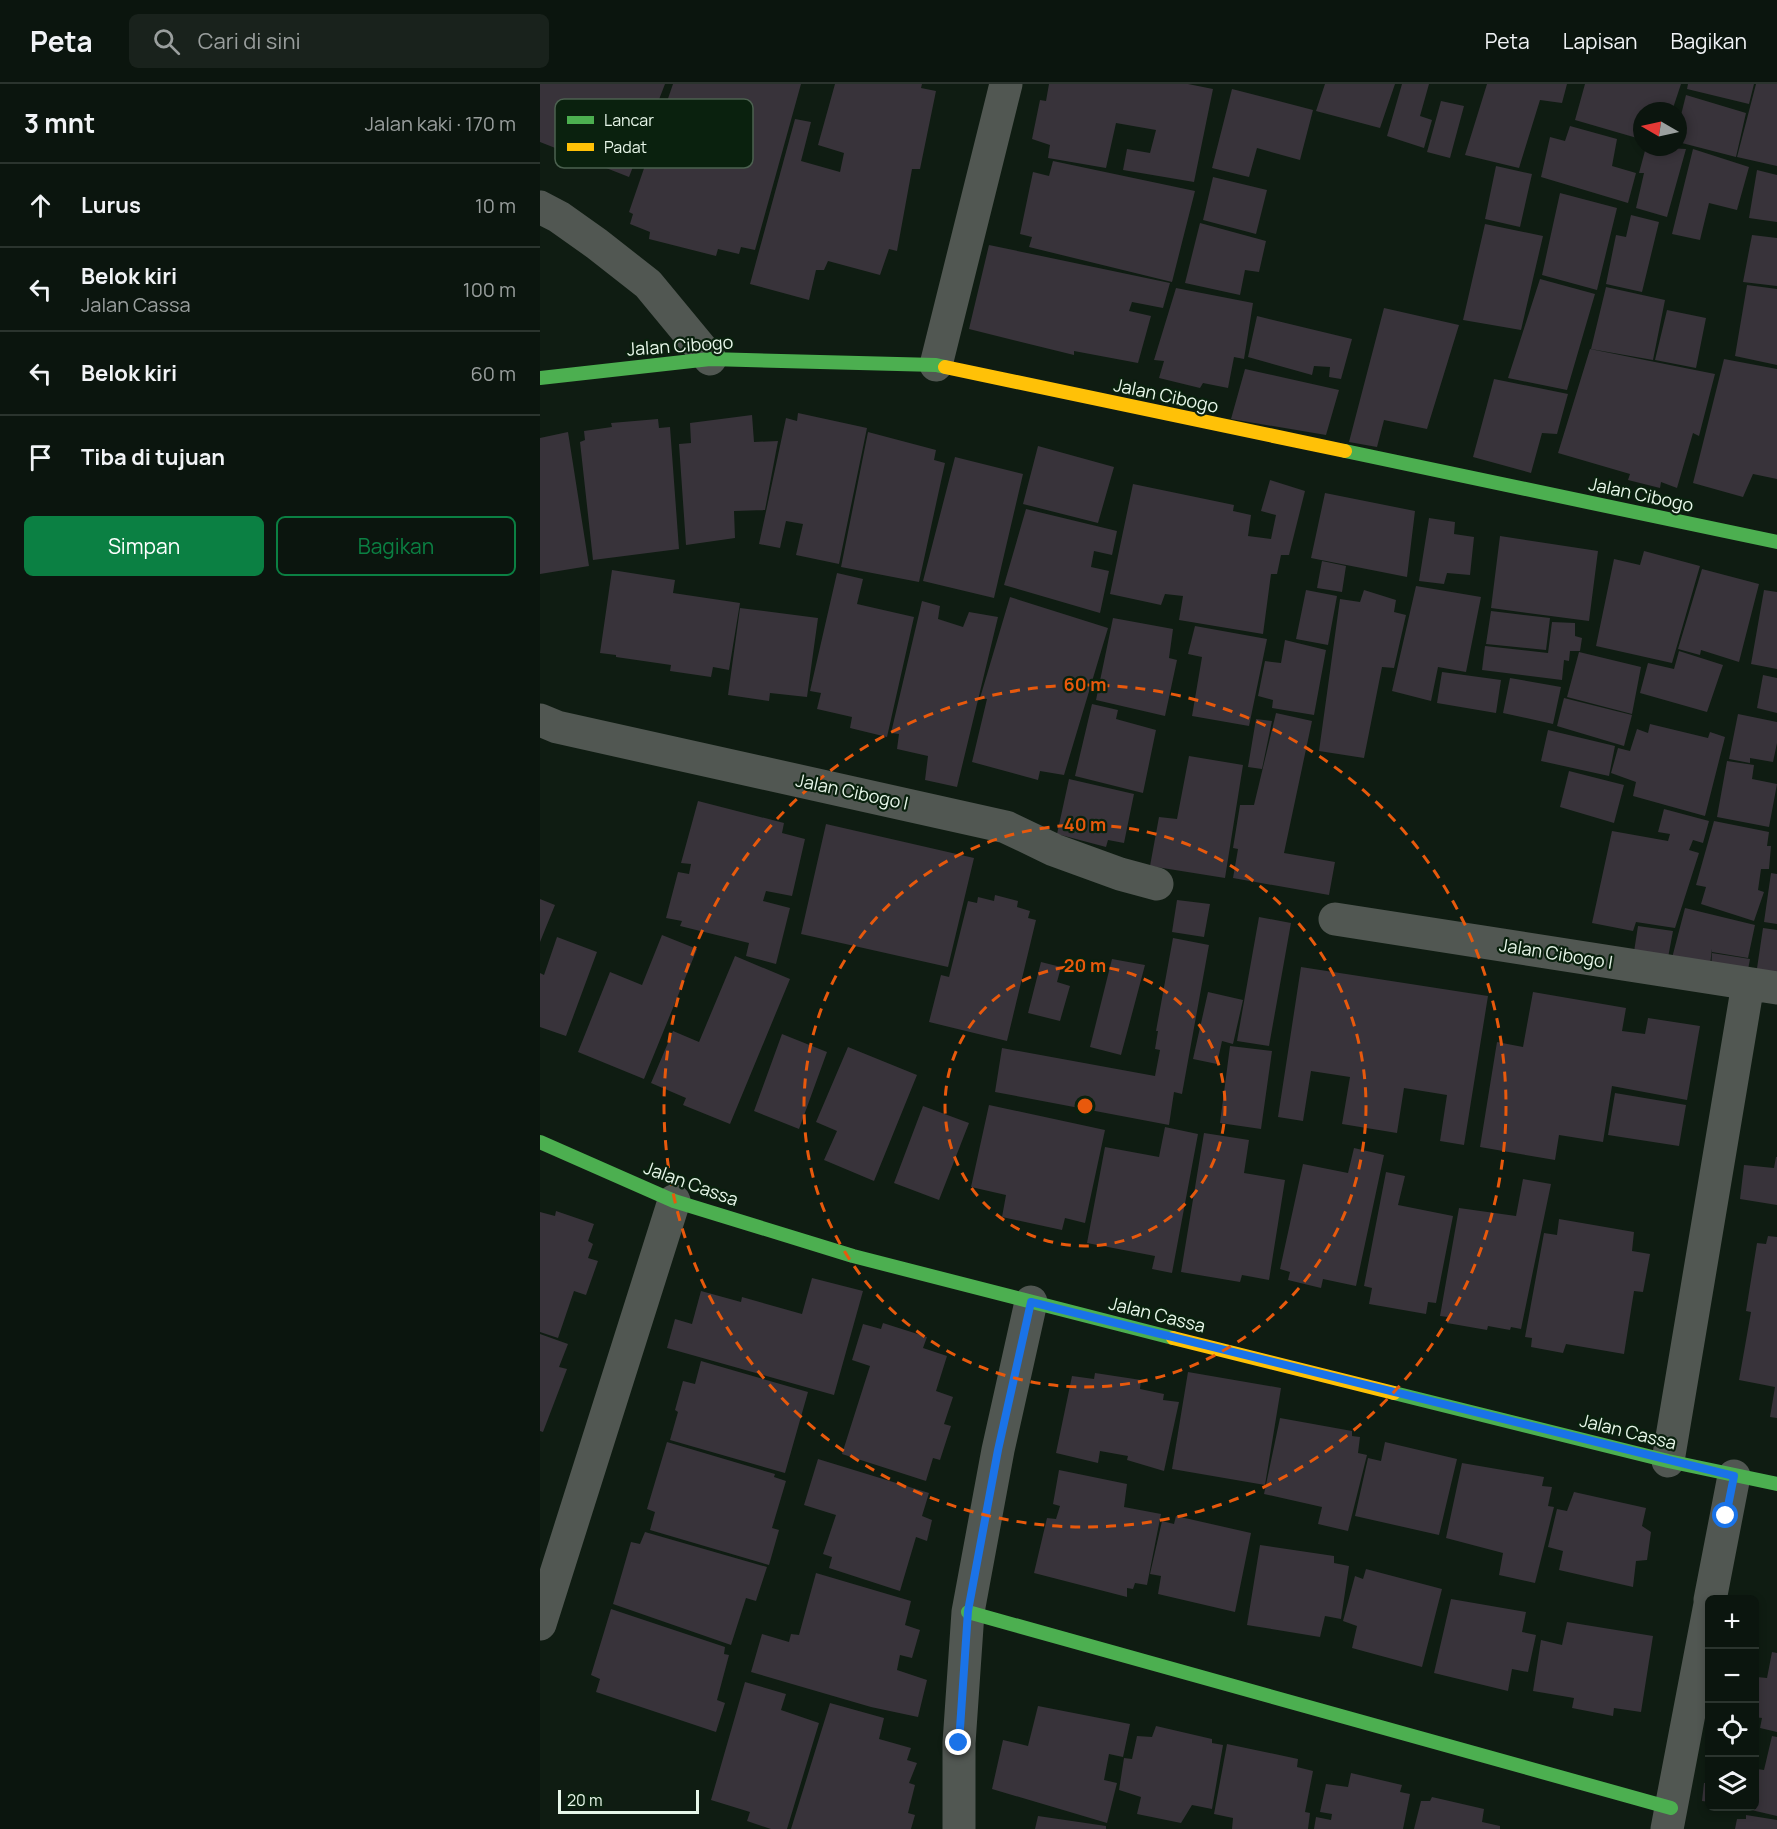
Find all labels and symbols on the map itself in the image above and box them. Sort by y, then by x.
legend [555,99,753,168]
north arrow [1633,102,1687,156]
text: Lancar [604,109,654,131]
text: Padat [604,136,647,158]
street label: Jalan Cibogo [626,329,734,361]
street label: Jalan Cibogo [1112,372,1221,418]
street label: Jalan Cibogo [1587,471,1696,517]
text: 60 m [1064,672,1106,696]
street label: Jalan Cibogo I [794,767,911,815]
text: 40 m [1064,812,1106,836]
street label: Jalan Cibogo I [1498,932,1614,974]
text: 20 m [1064,953,1106,977]
centre of rings [1075,1096,1095,1116]
street label: Jalan Cassa [641,1155,742,1211]
street label: Jalan Cassa [1106,1290,1208,1338]
street label: Jalan Cassa [1577,1407,1679,1455]
route start [1712,1502,1738,1528]
route end [945,1729,971,1755]
scale bar [558,1787,699,1814]

